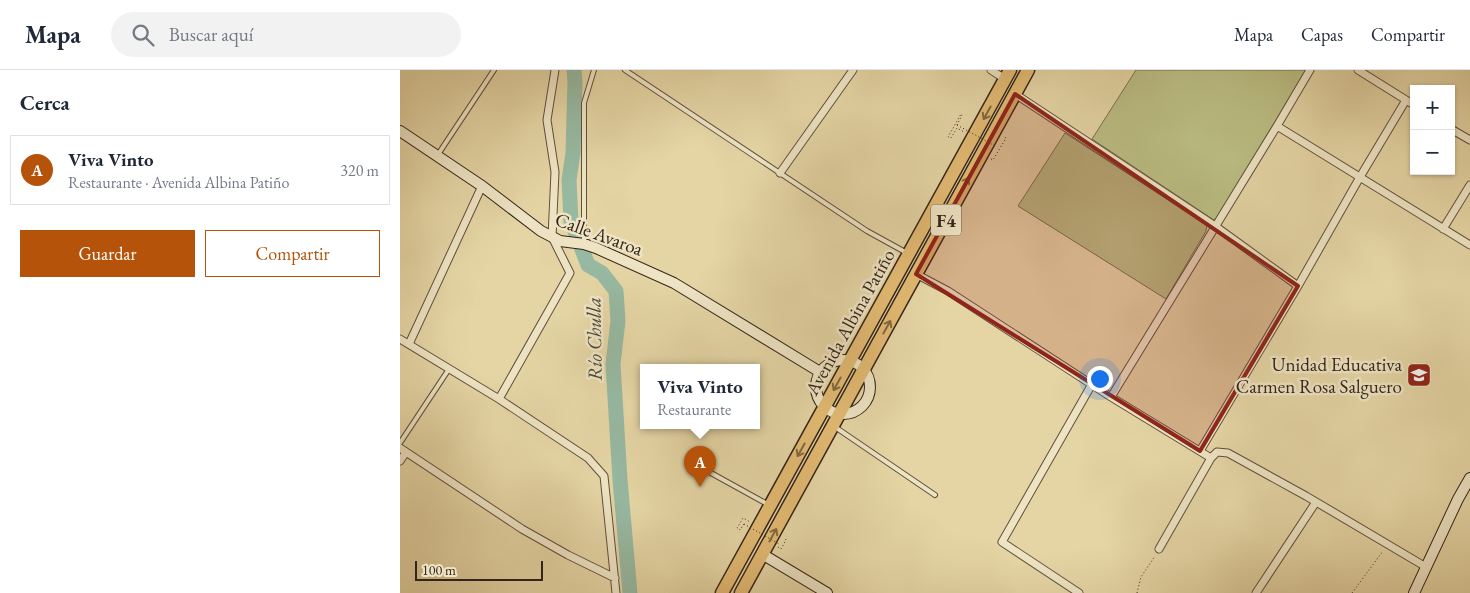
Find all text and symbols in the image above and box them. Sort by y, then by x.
search box [111,12,461,57]
text: Mapa [25,19,81,50]
icon: search [129,21,157,49]
text: Buscar aquí [169,22,253,47]
text: Mapa [1234,23,1273,46]
text: Capas [1301,23,1343,46]
text: Compartir [1371,23,1445,46]
map controls [1410,85,1455,175]
button: + [1410,85,1455,130]
text: Cerca [20,89,70,116]
one-way arrow [981,105,991,119]
button: − [1410,130,1455,175]
text: Viva Vinto [68,147,154,172]
text: A [31,160,43,181]
text: 320 m [340,160,379,181]
text: Restaurante · Avenida Albina Patiño [68,172,289,193]
one-way arrow [960,177,970,192]
road number: F4 [931,204,961,236]
street label: Calle Avaroa [552,207,647,262]
button: Guardar [20,230,195,277]
button: Compartir [205,230,380,277]
street label: Avenida Albina Patiño [799,244,901,400]
water label: Río Chulla [580,297,608,381]
one-way arrow [883,320,892,335]
place label: Unidad Educativa Carmen Rosa Salguero [1236,352,1402,399]
school or university icon: Unidad Educativa Carmen Rosa Salguero [1406,362,1432,388]
popup [640,364,760,429]
your location [1087,366,1113,392]
text: Viva Vinto [657,374,743,399]
one-way arrow [832,376,842,391]
text: Restaurante [657,399,731,420]
one-way arrow [796,442,806,456]
pin: A [684,446,716,487]
one-way arrow [768,528,778,543]
scale bar [415,558,542,581]
text: 100 m [422,561,456,579]

